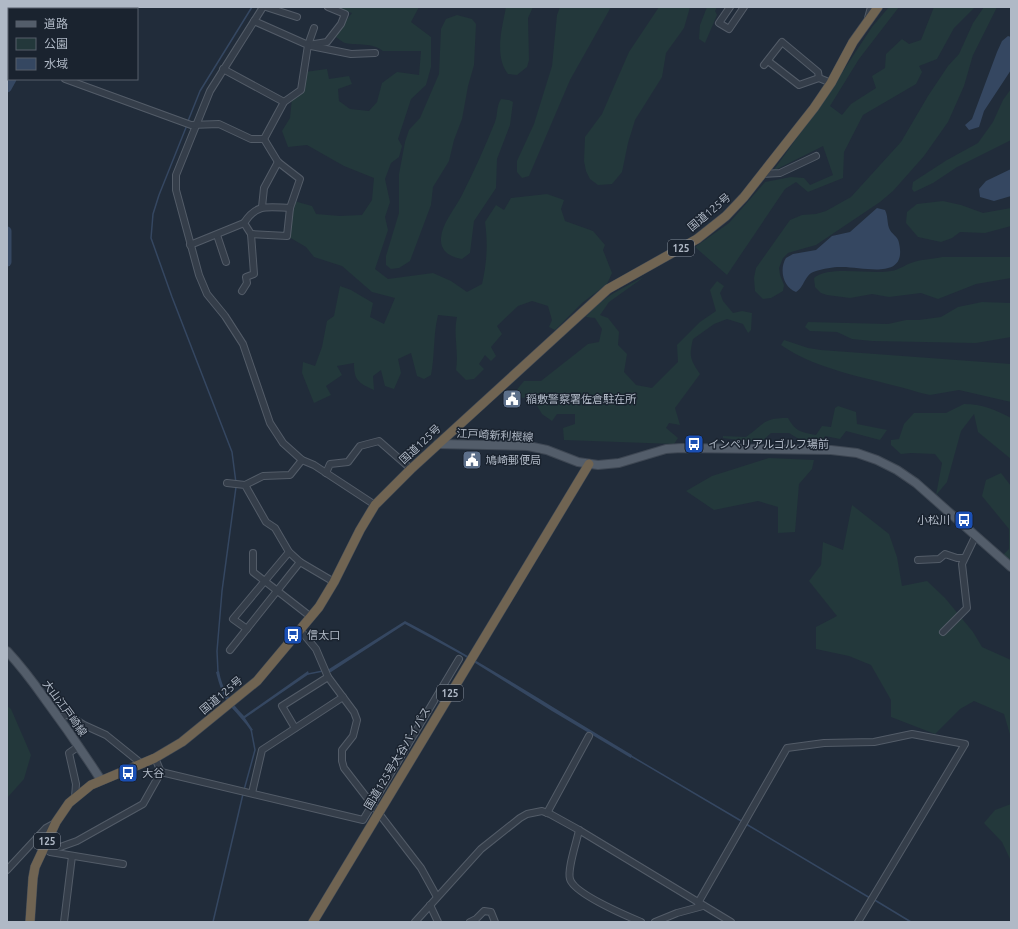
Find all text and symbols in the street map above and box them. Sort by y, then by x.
legend [8,8,138,80]
text: 道路 [44,17,68,30]
text: 公園 [44,37,68,50]
text: 水域 [44,57,68,70]
street label: 国道125号 [685,191,733,233]
road number: 125 [668,240,694,256]
public building icon: 稲敷警察署佐倉駐在所 [501,388,523,410]
place label: 稲敷警察署佐倉駐在所 [526,393,637,405]
street label: 国道125号 [397,422,443,466]
street label: 江戸崎新利根線 [456,427,534,443]
bus stop icon: インペリアルゴルフ場前 [683,433,705,455]
place label: インペリアルゴルフ場前 [708,438,829,450]
public building icon: 鳩崎郵便局 [461,449,483,471]
place label: 鳩崎郵便局 [486,454,541,466]
bus stop icon: 小松川 [953,509,975,531]
place label: 小松川 [917,514,950,526]
bus stop icon: 信太口 [282,624,304,646]
place label: 信太口 [307,629,340,641]
street label: 国道125号 [197,674,245,716]
street label: 大山江戸崎線 [41,678,89,738]
road number: 125 [437,685,463,701]
street label: 国道125号大谷バイパス [362,705,432,811]
bus stop icon: 大谷 [117,762,139,784]
place label: 大谷 [142,767,164,779]
road number: 125 [34,833,60,849]

